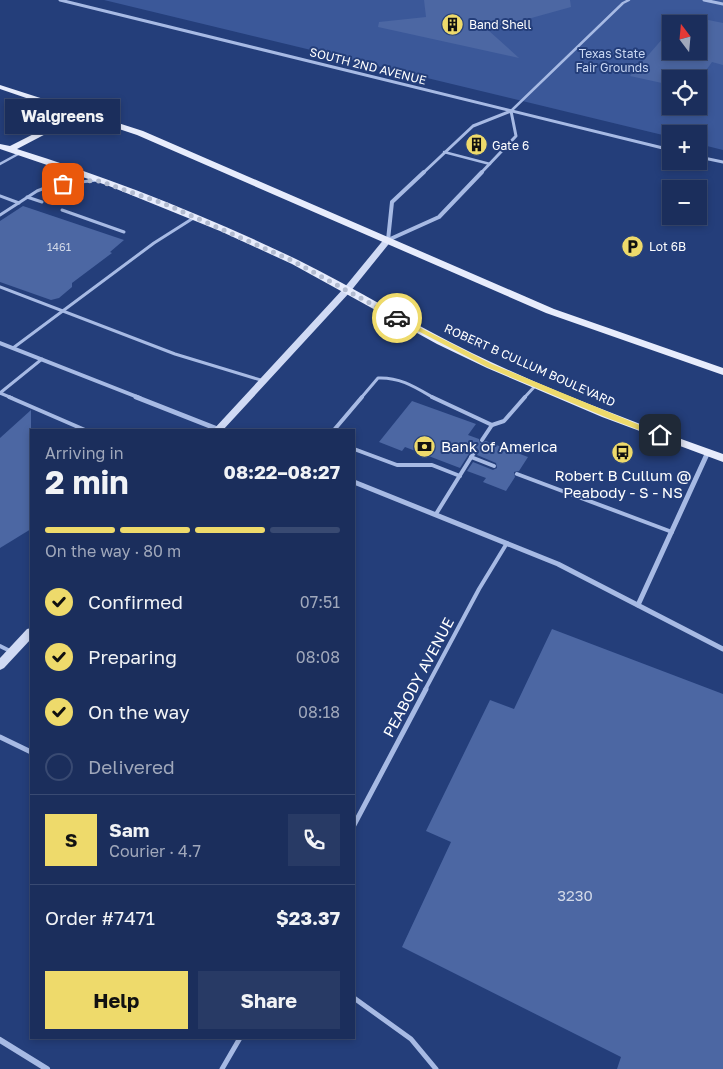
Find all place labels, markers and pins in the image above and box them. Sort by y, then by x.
building icon: Band Shell [441,12,465,36]
place label: Band Shell [469,17,531,32]
callout: Walgreens [5,99,120,134]
building icon: Gate 6 [464,133,488,157]
place label: Gate 6 [492,138,529,153]
pin [42,163,84,205]
parking icon: Lot 6B [621,234,645,258]
place label: Lot 6B [649,239,686,254]
pin [639,414,681,456]
bank icon: Bank of America [413,434,437,458]
place label: Bank of America [441,437,558,455]
bus stop icon: Robert B Cullum @ Peabody - S - NS [611,440,635,464]
place label: Robert B Cullum @ Peabody - S - NS [555,466,691,501]

